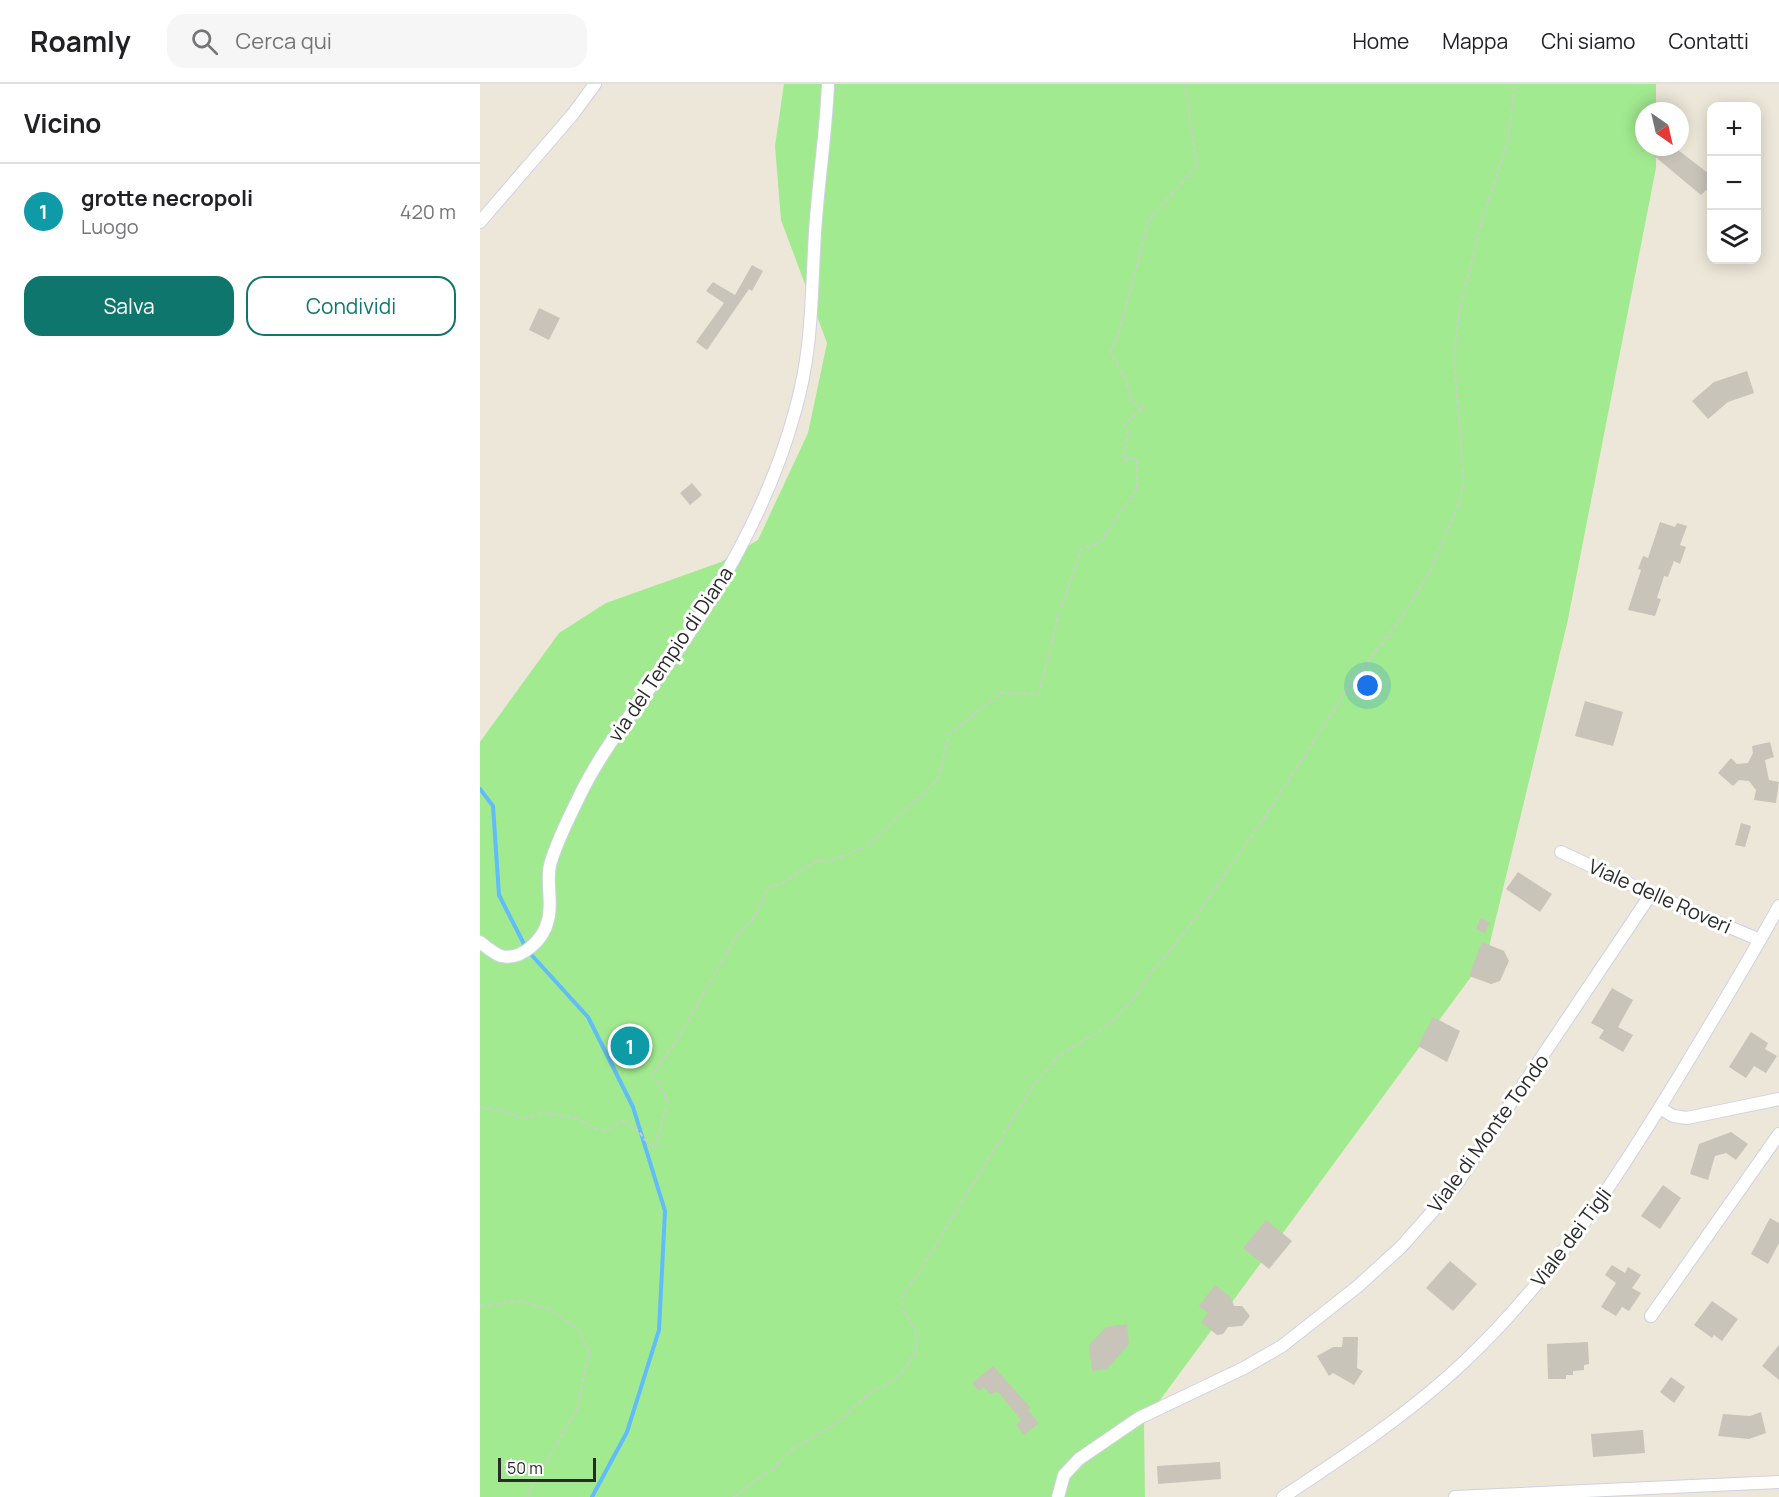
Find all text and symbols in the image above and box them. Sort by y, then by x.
search box [167,14,587,68]
text: Roamly [30,22,131,60]
icon: search [188,25,221,58]
text: Cerca qui [236,26,332,56]
text: Home [1352,27,1409,55]
text: Mappa [1442,27,1508,55]
text: Chi siamo [1541,27,1636,55]
text: Contatti [1669,27,1749,55]
north arrow [1635,102,1689,156]
map controls [1707,102,1761,264]
button: + [1707,102,1761,156]
text: Vicino [24,105,101,141]
button: − [1707,156,1761,210]
text: grotte necropoli [81,183,253,213]
text: 1 [39,198,48,225]
text: 420 m [400,198,456,225]
button: layers [1707,210,1761,264]
text: Luogo [81,213,139,240]
button: Salva [24,276,234,336]
button: Condividi [246,276,456,336]
street label: via del Tempio di Diana [601,561,739,747]
your location [1353,671,1382,700]
street label: Viale delle Roveri [1584,852,1736,940]
pin: 1 [610,1024,650,1068]
street label: Viale di Monte Tondo [1421,1048,1555,1218]
street label: Viale dei Tigli [1525,1182,1617,1292]
scale bar [498,1455,596,1482]
text: 50 m [507,1457,543,1479]

